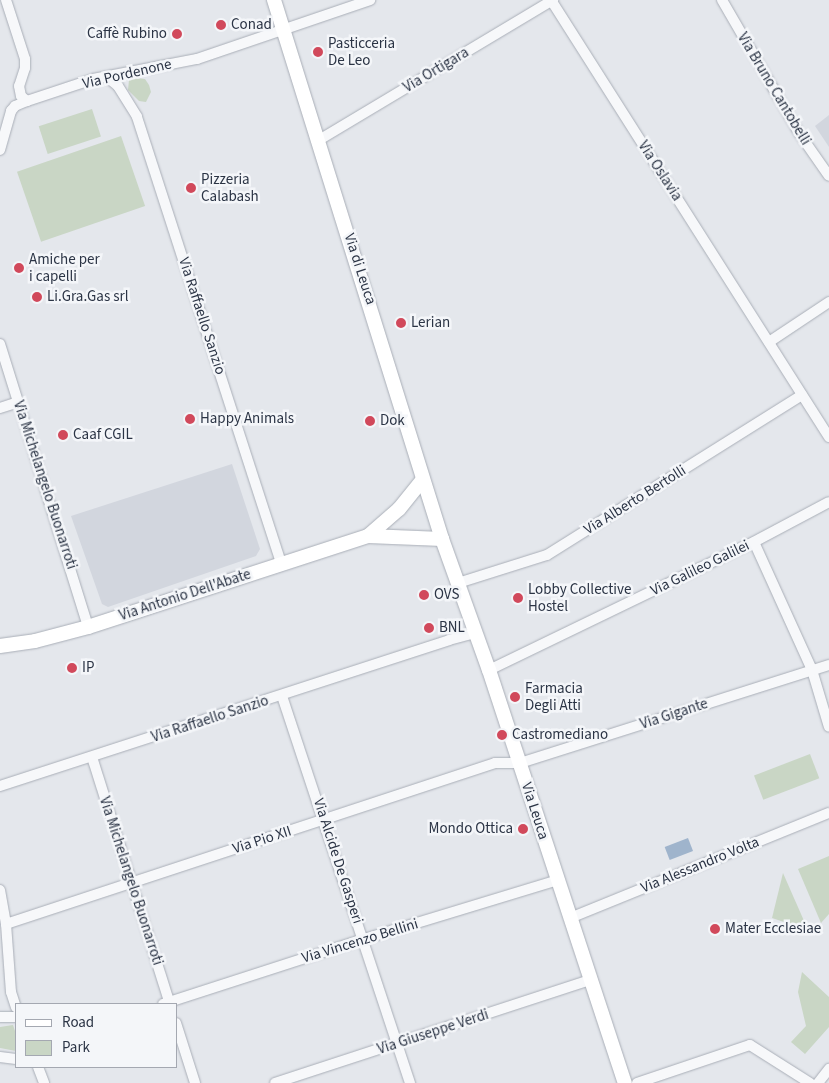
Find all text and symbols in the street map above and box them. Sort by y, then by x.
place label: Conad [231,16,272,34]
marker: Conad [215,19,227,31]
place label: Caffè Rubino [87,25,167,43]
marker: Caffè Rubino [171,28,183,40]
street label: Via Bruno Cantobelli [733,30,815,148]
place label: Pasticceria De Leo [328,34,395,69]
street label: Via Ortigara [400,43,472,97]
marker: Pasticceria De Leo [312,46,324,58]
street label: Via Pordenone [81,55,173,93]
street label: Via Oslavia [634,138,686,204]
place label: Pizzeria Calabash [201,170,259,205]
marker: Pizzeria Calabash [185,182,197,194]
street label: Via di Leuca [340,231,380,307]
place label: Amiche per i capelli [29,250,100,285]
street label: Via Raffaello Sanzio [175,255,229,377]
marker: Amiche per i capelli [13,262,25,274]
place label: Li.Gra.Gas srl [47,288,129,306]
marker: Li.Gra.Gas srl [31,291,43,303]
place label: Lerian [411,314,450,332]
marker: Lerian [395,317,407,329]
street label: Via Michelangelo Buonarroti [9,398,81,572]
place label: Happy Animals [200,410,294,428]
place label: Dok [380,412,405,430]
marker: Happy Animals [184,413,196,425]
marker: Dok [364,415,376,427]
place label: Caaf CGIL [73,426,133,444]
marker: Caaf CGIL [57,429,69,441]
street label: Via Alberto Bertolli [581,461,689,539]
street label: Via Galileo Galilei [648,536,752,600]
street label: Via Antonio Dell'Abate [117,565,253,625]
place label: Lobby Collective Hostel [528,580,631,615]
place label: OVS [434,586,459,604]
marker: OVS [418,589,430,601]
marker: Lobby Collective Hostel [512,592,524,604]
place label: BNL [439,619,465,637]
marker: BNL [423,622,435,634]
place label: IP [82,659,94,677]
marker: IP [66,662,78,674]
place label: Farmacia Degli Atti [525,679,583,714]
marker: Farmacia Degli Atti [509,691,521,703]
street label: Via Raffaello Sanzio [149,692,271,746]
street label: Via Gigante [638,695,710,733]
place label: Castromediano [512,726,608,744]
marker: Castromediano [496,729,508,741]
street label: Via Leuca [517,780,553,842]
street label: Via Michelangelo Buonarroti [95,794,167,968]
street label: Via Alcide De Gasperi [309,796,367,926]
place label: Mondo Ottica [429,820,513,838]
street label: Via Pio XII [230,822,294,858]
marker: Mondo Ottica [517,823,529,835]
street label: Via Alessandro Volta [638,833,762,897]
street label: Via Vincenzo Bellini [300,915,420,967]
place label: Mater Ecclesiae [725,920,821,938]
marker: Mater Ecclesiae [709,923,721,935]
legend [15,1003,178,1068]
street label: Via Giuseppe Verdi [375,1006,491,1058]
text: Road [62,1012,94,1033]
text: Park [62,1037,90,1058]

